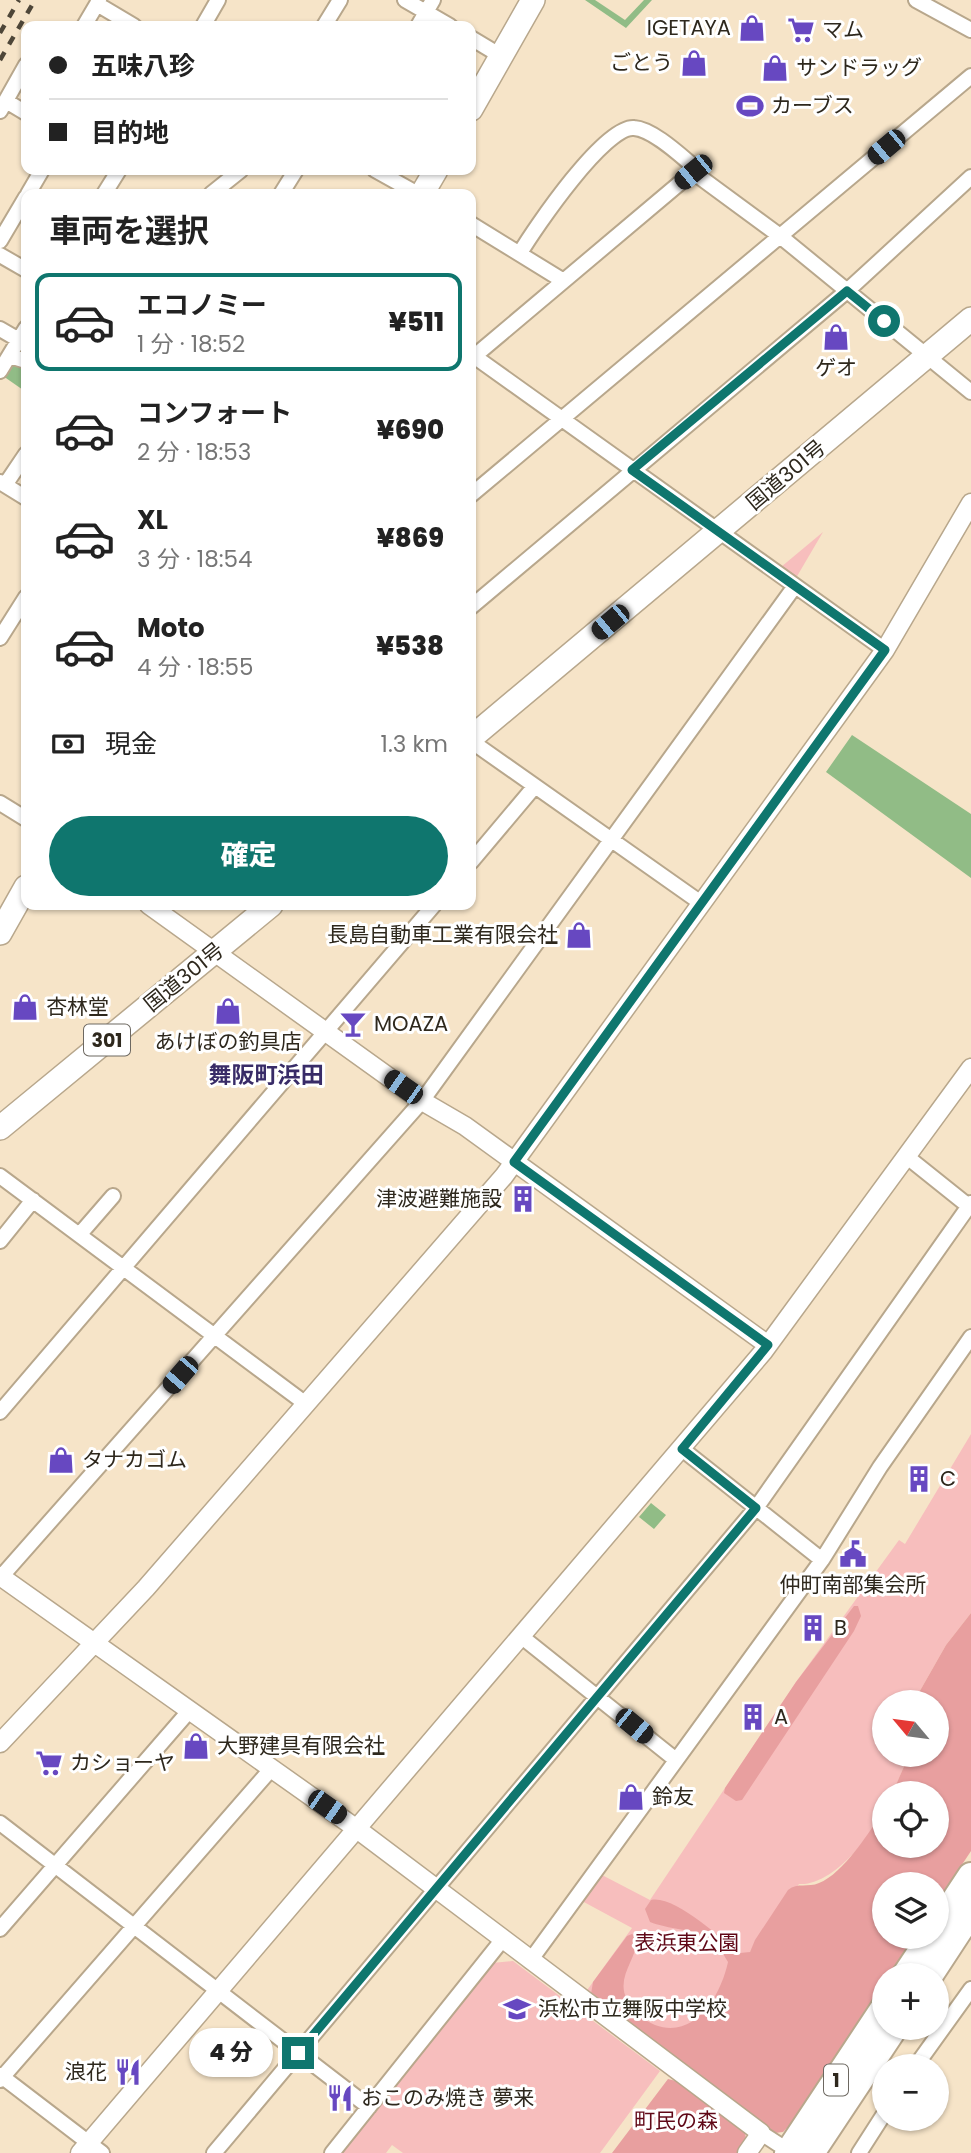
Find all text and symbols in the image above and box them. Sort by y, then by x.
place label: IGETAYA [647,13,731,42]
shop icon: IGETAYA [737,13,767,43]
supermarket icon: マム [786,15,816,45]
place label: マム [822,15,864,44]
text: 五味八珍 [91,48,195,84]
place label: ごとう [610,48,673,77]
shop icon: ごとう [679,48,709,78]
shop icon: サンドラッグ [760,53,790,83]
place label: サンドラッグ [796,53,922,82]
sports icon: カーブス [735,91,765,121]
place label: カーブス [771,91,854,120]
text: 目的地 [91,115,169,151]
car [864,125,909,169]
car [671,151,716,193]
text: 車両を選択 [49,208,209,253]
text: エコノミー [137,287,267,323]
icon: car [53,291,116,354]
text: ¥511 [389,304,444,340]
route start [868,305,900,337]
shop icon: ゲオ [821,322,851,352]
text: 1 分 · 18:52 [137,328,245,360]
place label: ゲオ [815,353,857,382]
text: コンフォート [137,395,292,431]
icon: car [53,399,116,462]
text: ¥690 [376,412,444,448]
street label: 国道301号 [740,433,831,516]
text: 2 分 · 18:53 [137,436,251,468]
text: XL [137,502,168,538]
icon: car [53,507,116,570]
text: ¥869 [377,520,444,556]
text: 3 分 · 18:54 [137,543,253,575]
car [588,600,633,644]
text: Moto [137,610,205,646]
icon: car [53,615,116,678]
text: ¥538 [376,628,444,664]
text: 4 分 · 18:55 [137,651,253,683]
icon: cash [49,725,87,763]
text: 現金 [105,726,157,762]
text: 1.3 km [381,728,448,760]
button: 確定 [49,816,448,896]
place label: 長島自動車工業有限会社 [327,920,558,949]
shop icon: 長島自動車工業有限会社 [564,920,594,950]
street label: 国道301号 [138,935,230,1018]
shop icon: 杏林堂 [10,992,40,1022]
place label: 杏林堂 [46,992,109,1021]
shop icon: あけぼの釣具店 [213,996,243,1026]
bar icon: MOAZA [338,1009,368,1039]
place label: MOAZA [374,1009,448,1038]
road number: 301 [84,1024,130,1056]
place label: あけぼの釣具店 [155,1027,302,1056]
district label: 舞阪町浜田 [209,1059,324,1091]
car [380,1066,427,1108]
place label: 津波避難施設 [376,1184,502,1213]
building icon: 津波避難施設 [508,1184,538,1214]
car [159,1352,202,1398]
shop icon: タナカゴム [46,1445,76,1475]
place label: タナカゴム [82,1445,187,1474]
building icon: C [904,1464,934,1494]
place label: C [940,1464,956,1493]
public building icon: 仲町南部集会所 [838,1539,868,1569]
place label: 仲町南部集会所 [780,1570,927,1599]
building icon: B [798,1613,828,1643]
place label: B [834,1613,847,1642]
north arrow [872,1690,948,1768]
map controls [872,1690,949,2131]
building icon: A [738,1702,768,1732]
place label: A [774,1702,788,1731]
car [612,1705,657,1747]
shop icon: 大野建具有限会社 [181,1731,211,1761]
place label: 大野建具有限会社 [217,1731,385,1760]
supermarket icon: カショーヤ [34,1748,64,1778]
place label: カショーヤ [70,1748,175,1777]
button: locate [872,1781,949,1858]
shop icon: 鈴友 [616,1782,646,1812]
place label: 鈴友 [652,1782,694,1811]
car [304,1786,351,1828]
button: layers [872,1872,949,1949]
park label: 表浜東公園 [635,1928,740,1957]
button: + [872,1963,949,2040]
school or university icon: 浜松市立舞阪中学校 [502,1994,532,2024]
place label: 浜松市立舞阪中学校 [538,1994,727,2023]
callout: 4 分 [190,2028,274,2078]
text: 4 分 [209,2036,253,2068]
route end [282,2037,314,2069]
button: − [872,2054,949,2131]
place label: 浪花 [65,2057,107,2086]
restaurant icon: 浪花 [113,2057,143,2087]
road number: 1 [824,2064,848,2096]
restaurant icon: おこのみ焼き 夢来 [325,2083,355,2113]
place label: おこのみ焼き 夢来 [361,2083,535,2112]
park label: 町民の森 [634,2106,718,2135]

